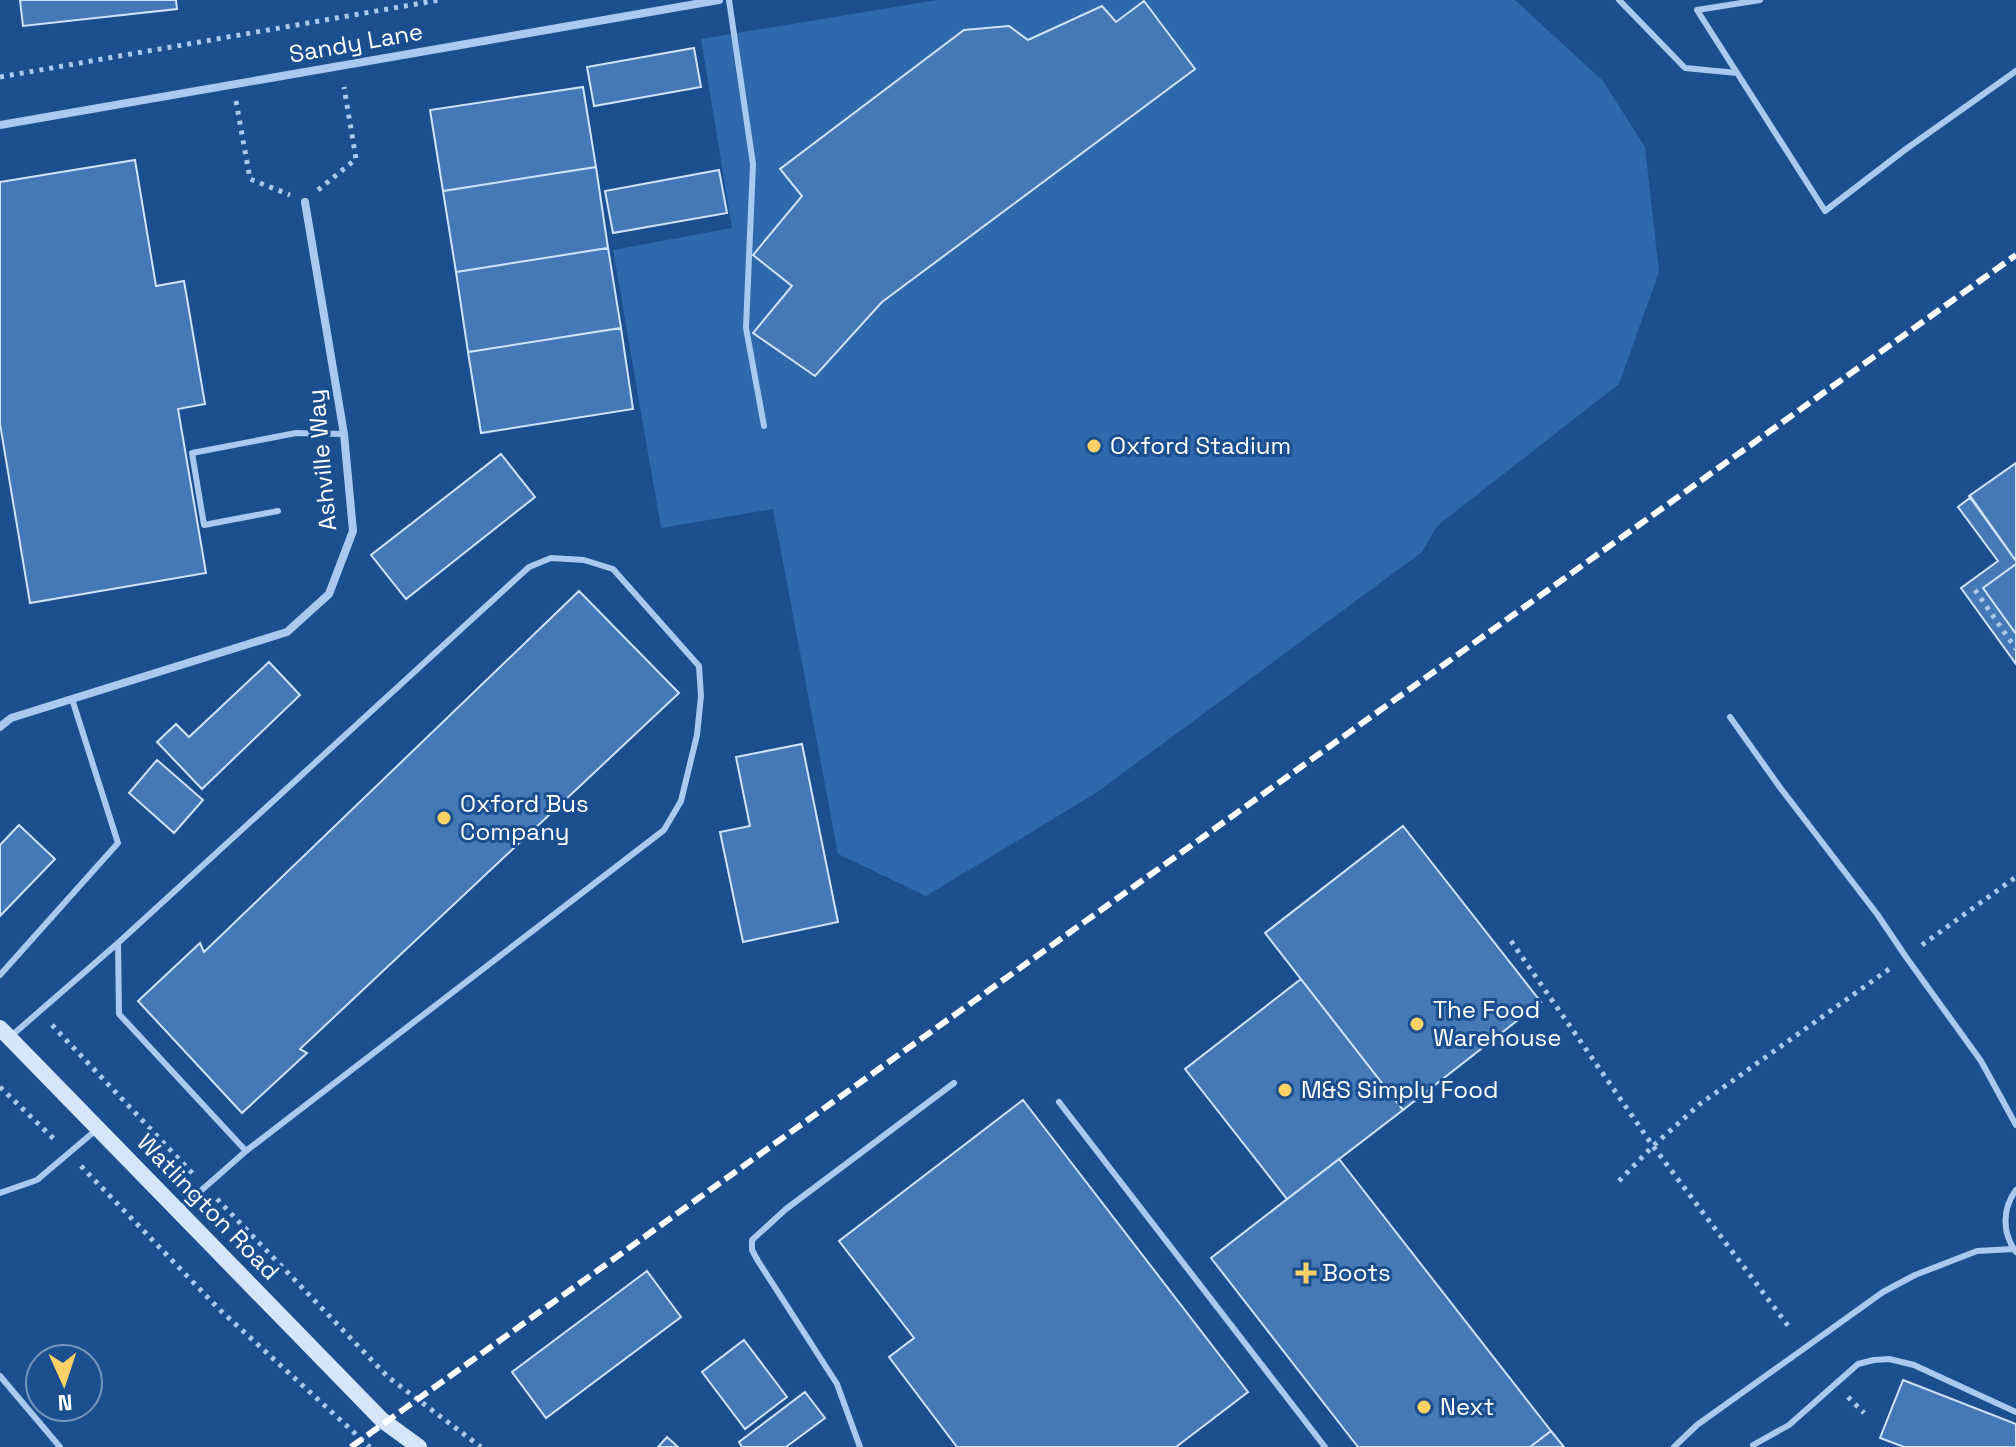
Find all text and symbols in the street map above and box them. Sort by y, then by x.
street label: Sandy Lane [287,15,425,70]
street label: Ashville Way [300,388,343,532]
place label: Oxford Stadium [1110,430,1291,461]
marker: Oxford Stadium [1085,437,1103,455]
place label: Oxford Bus Company [460,788,589,847]
marker: Oxford Bus Company [435,809,453,827]
place label: The Food Warehouse [1433,994,1561,1053]
marker: The Food Warehouse [1408,1015,1426,1033]
place label: M&S Simply Food [1301,1074,1498,1105]
marker: M&S Simply Food [1276,1081,1294,1099]
street label: Watlington Road [131,1127,286,1286]
place label: Boots [1322,1257,1391,1288]
marker: Boots [1297,1264,1315,1282]
north arrow [24,1343,104,1423]
text: N [57,1389,73,1417]
place label: Next [1440,1391,1495,1422]
marker: Next [1415,1398,1433,1416]

